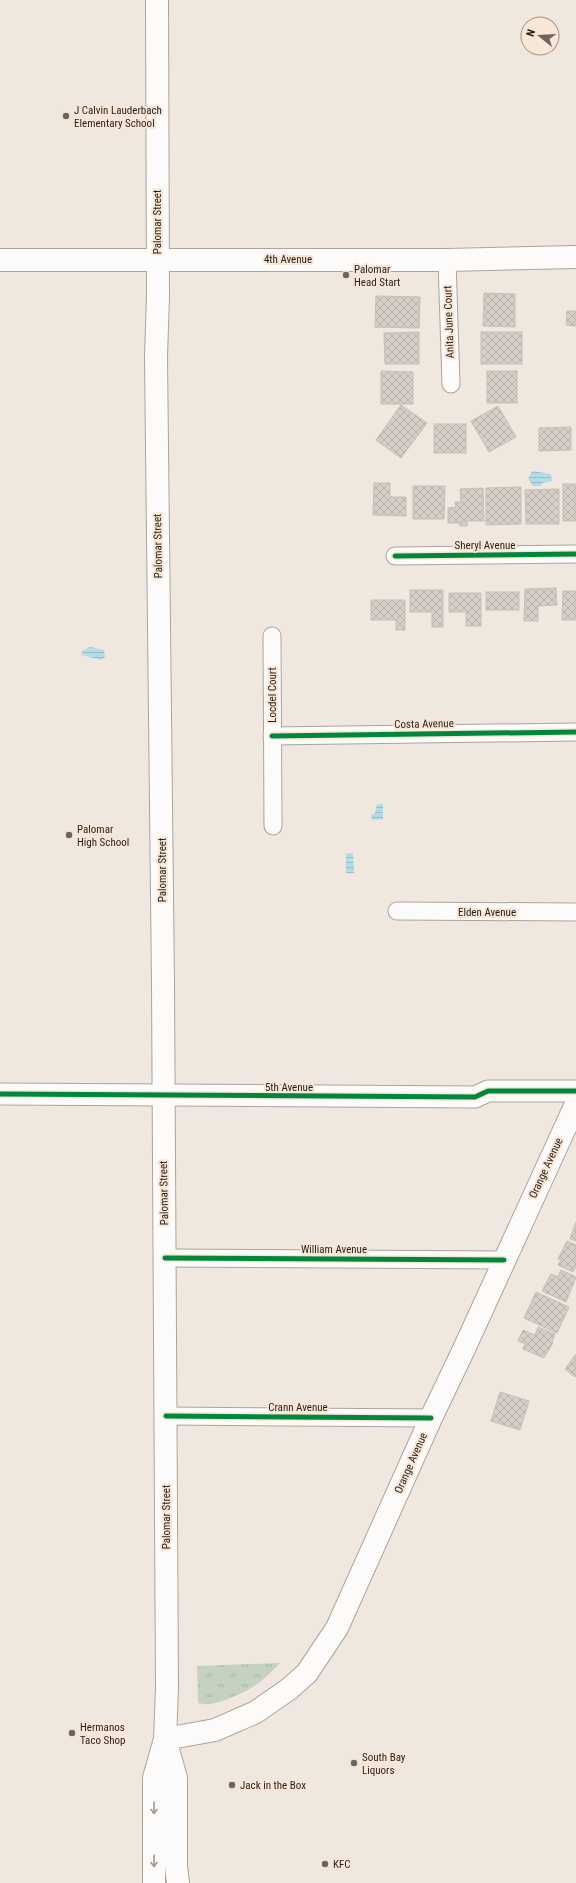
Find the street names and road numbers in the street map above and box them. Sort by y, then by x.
street label: Palomar Street [151,190,164,254]
street label: 4th Avenue [264,253,312,266]
street label: Anita June Court [441,285,457,359]
street label: Palomar Street [151,514,165,578]
street label: Sheryl Avenue [455,539,515,552]
street label: Locdel Court [266,667,279,723]
street label: Costa Avenue [394,717,454,731]
street label: Palomar Street [156,838,169,902]
street label: Elden Avenue [458,906,516,919]
street label: 5th Avenue [265,1081,313,1094]
street label: Orange Avenue [526,1136,566,1200]
street label: Palomar Street [157,1161,171,1225]
street label: William Avenue [301,1243,367,1256]
street label: Crann Avenue [268,1401,328,1414]
street label: Orange Avenue [392,1431,430,1495]
street label: Palomar Street [160,1485,173,1549]

